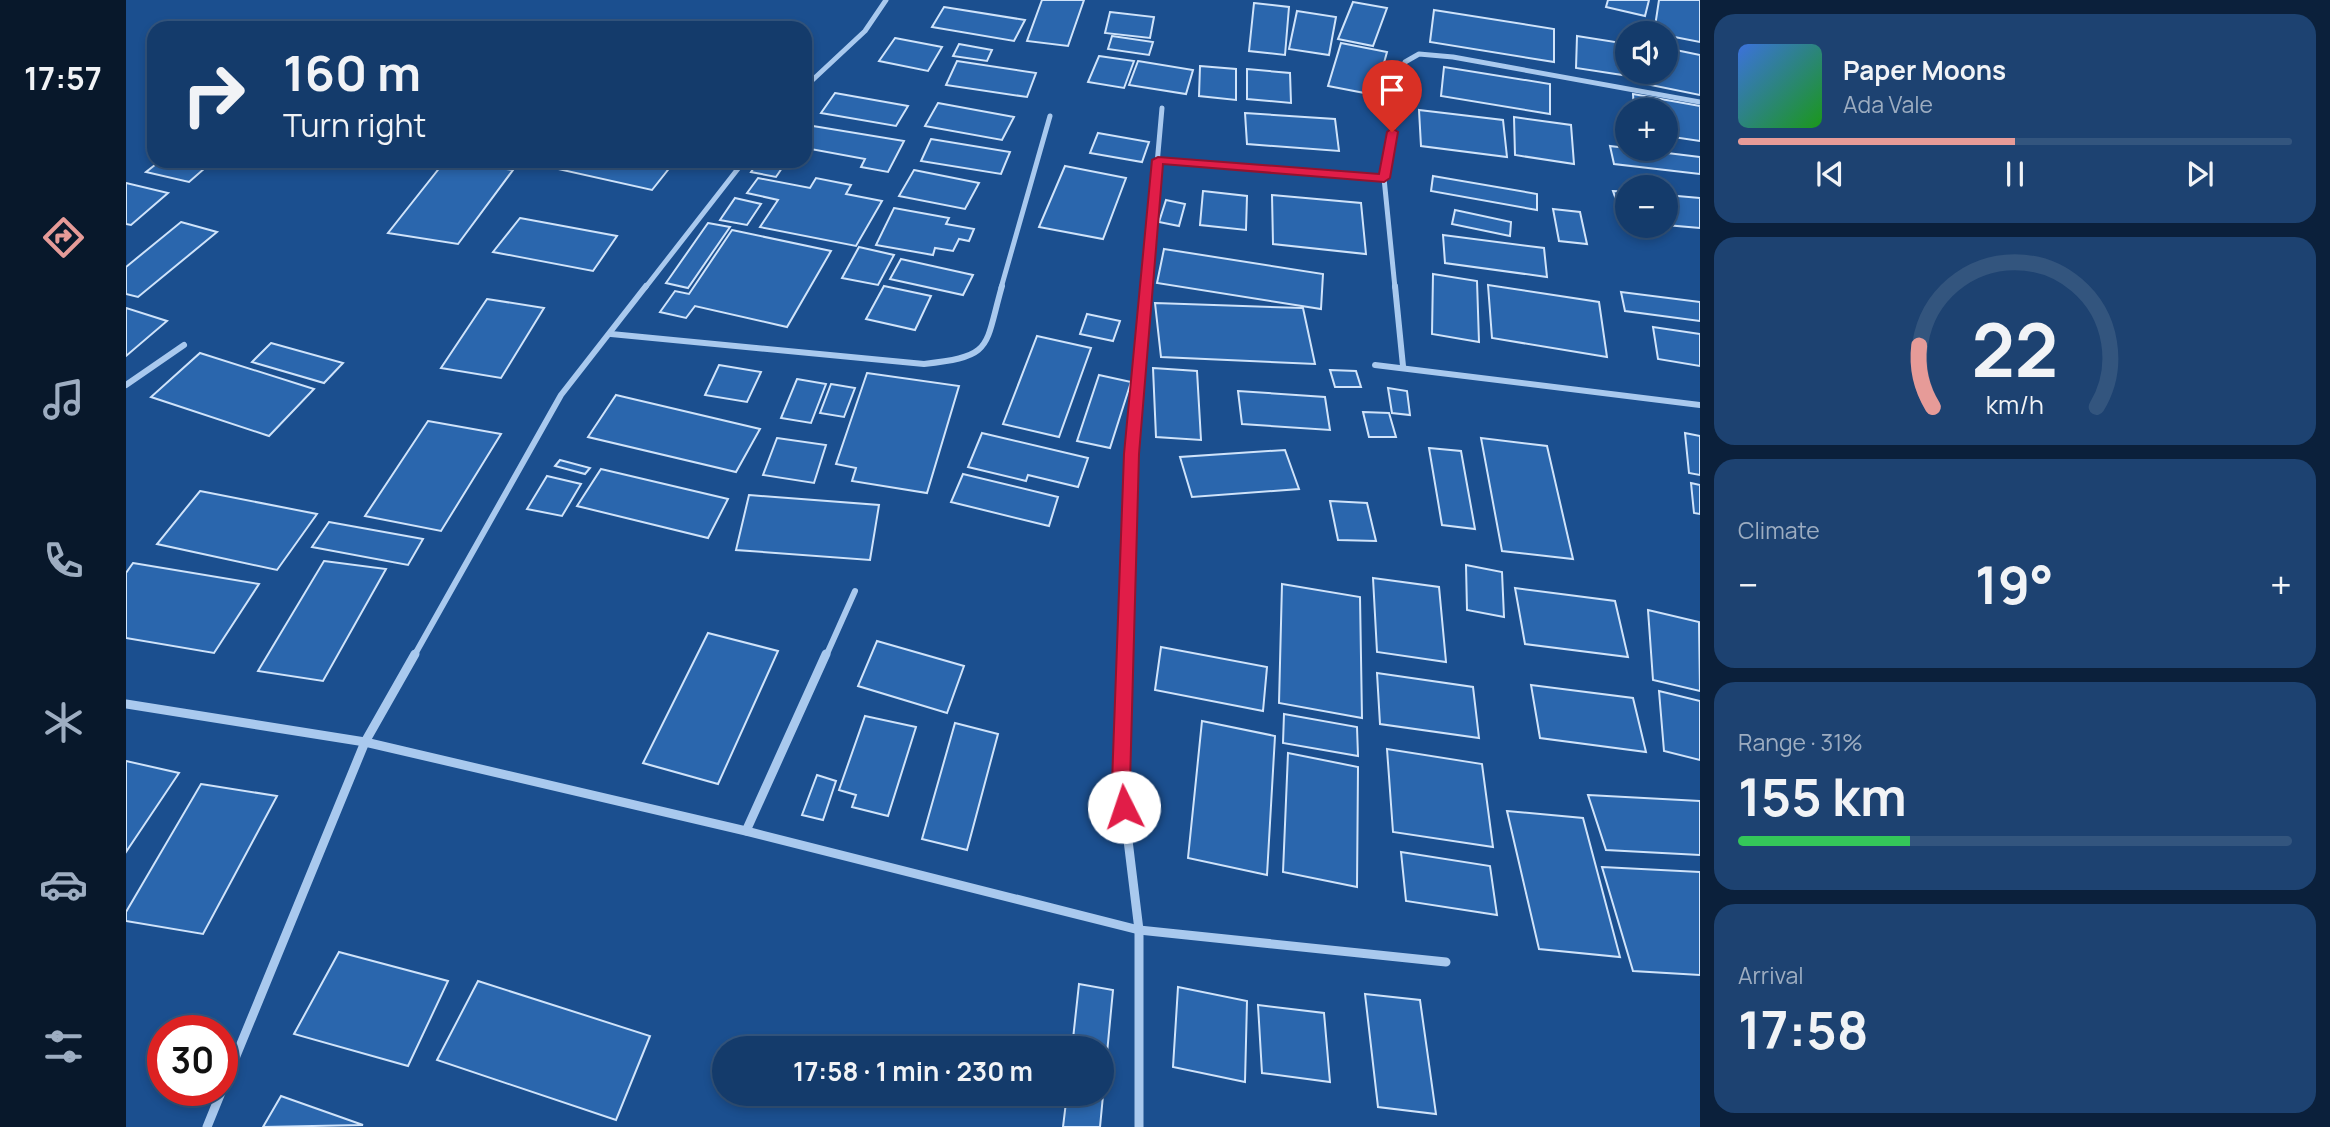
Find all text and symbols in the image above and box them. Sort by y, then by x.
map controls [1615,21,1678,238]
button: sound [1615,21,1678,84]
text: 160 m [283,39,421,106]
icon: right [168,49,259,140]
text: Paper Moons [1843,52,2006,88]
text: 17:57 [24,56,102,100]
pin [1362,60,1422,132]
icon: arrive [1373,71,1411,109]
text: Ada Vale [1843,88,1933,120]
button: + [1615,98,1678,161]
text: Turn right [283,103,426,147]
icon: previous [1811,155,1849,193]
icon: pause [1996,155,2034,193]
icon: next [2181,155,2219,193]
button: − [1615,175,1678,238]
icon: directions [39,213,88,262]
text: 22 [1972,299,2058,399]
icon: music [39,375,88,424]
text: km/h [1986,387,2044,422]
text: Climate [1738,514,1820,546]
icon: phone [39,536,88,585]
text: 19° [1975,549,2054,620]
text: − [1738,558,1759,610]
text: + [2270,558,2292,610]
icon: climate [39,698,88,747]
text: Range · 31% [1738,726,1863,758]
text: 155 km [1738,761,1907,832]
position arrow [1087,770,1161,844]
icon: car [39,860,88,909]
text: Arrival [1738,959,1804,991]
text: 17:58 [1738,994,1869,1065]
speed limit sign: 30 [147,1015,238,1106]
icon: filters [39,1022,88,1071]
text: 17:58 · 1 min · 230 m [793,1053,1033,1089]

